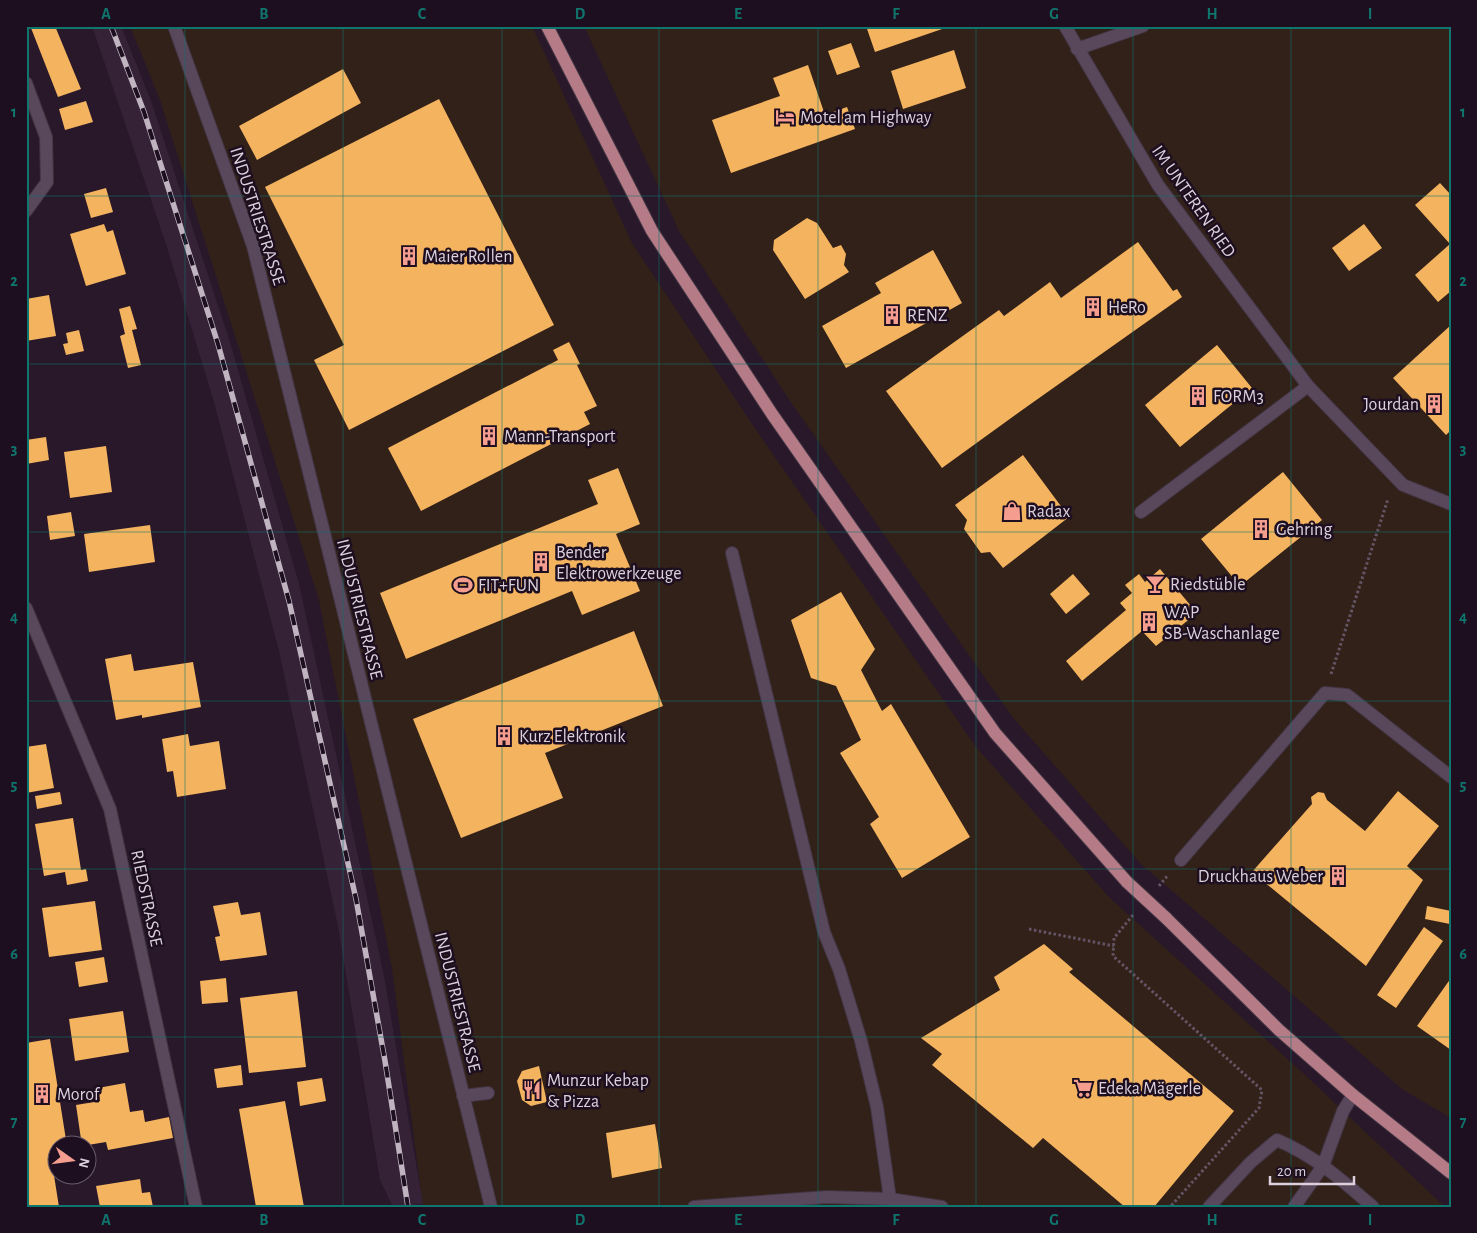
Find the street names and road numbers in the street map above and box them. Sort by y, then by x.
street label: IM UNTEREN RIED [1148,142,1238,261]
street label: INDUSTRIESTRASSE [226,145,288,288]
street label: INDUSTRIESTRASSE [333,537,385,681]
street label: RIEDSTRASSE [127,848,165,948]
street label: INDUSTRIESTRASSE [431,930,483,1074]

